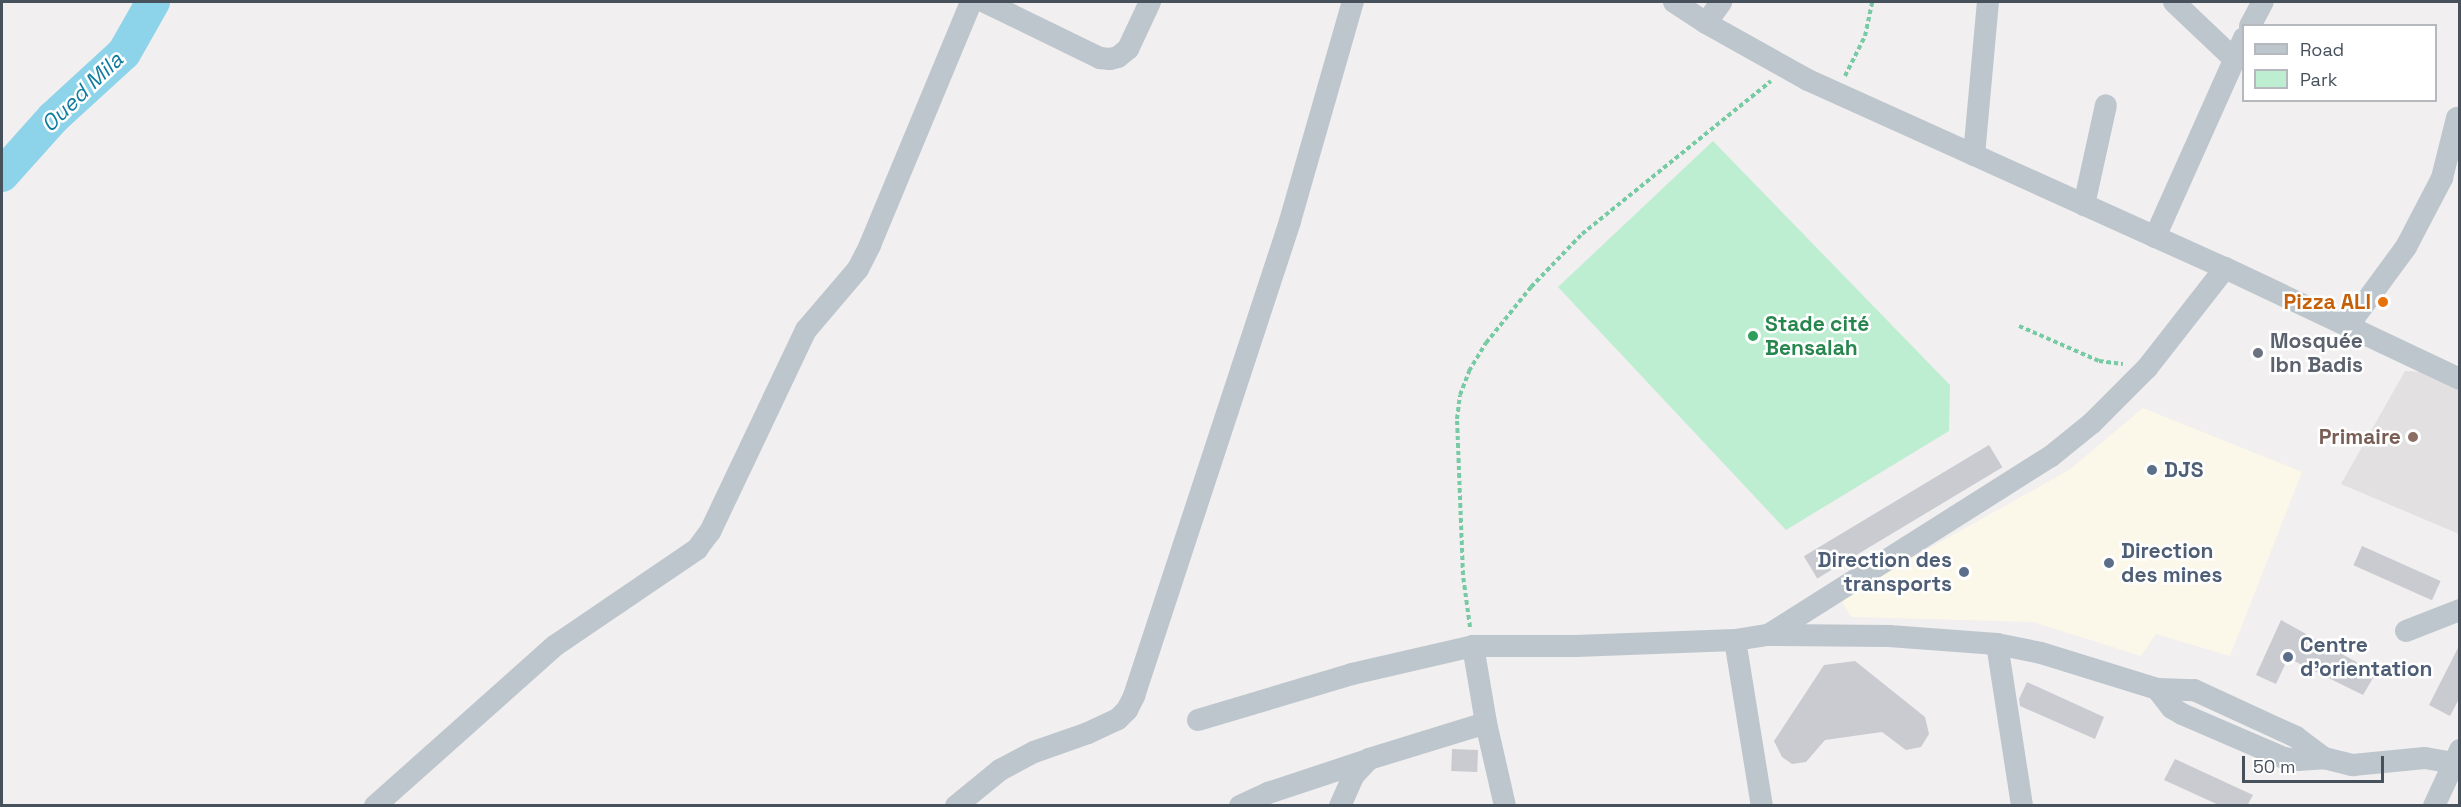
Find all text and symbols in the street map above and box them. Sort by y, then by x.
legend [2242,24,2437,102]
text: Road [2300,38,2344,61]
water label: Oued Mila [36,47,128,137]
text: Park [2300,68,2337,91]
place label: Pizza ALI [2283,289,2371,315]
marker: Pizza ALI [2376,295,2390,309]
place label: Stade cité Bensalah [1765,311,1869,361]
place label: Mosquée Ibn Badis [2270,328,2363,378]
marker: Stade cité Bensalah [1746,329,1760,343]
marker: Mosquée Ibn Badis [2251,346,2265,360]
place label: Primaire [2319,424,2401,450]
marker: Primaire [2406,430,2420,444]
place label: DJS [2164,457,2204,483]
marker: DJS [2145,463,2159,477]
place label: Direction des mines [2121,538,2222,588]
place label: Direction des transports [1818,547,1952,597]
marker: Direction des mines [2102,556,2116,570]
marker: Direction des transports [1957,565,1971,579]
place label: Centre d'orientation [2300,632,2432,682]
marker: Centre d'orientation [2281,650,2295,664]
scale bar [2245,744,2388,782]
text: 50 m [2253,755,2295,778]

